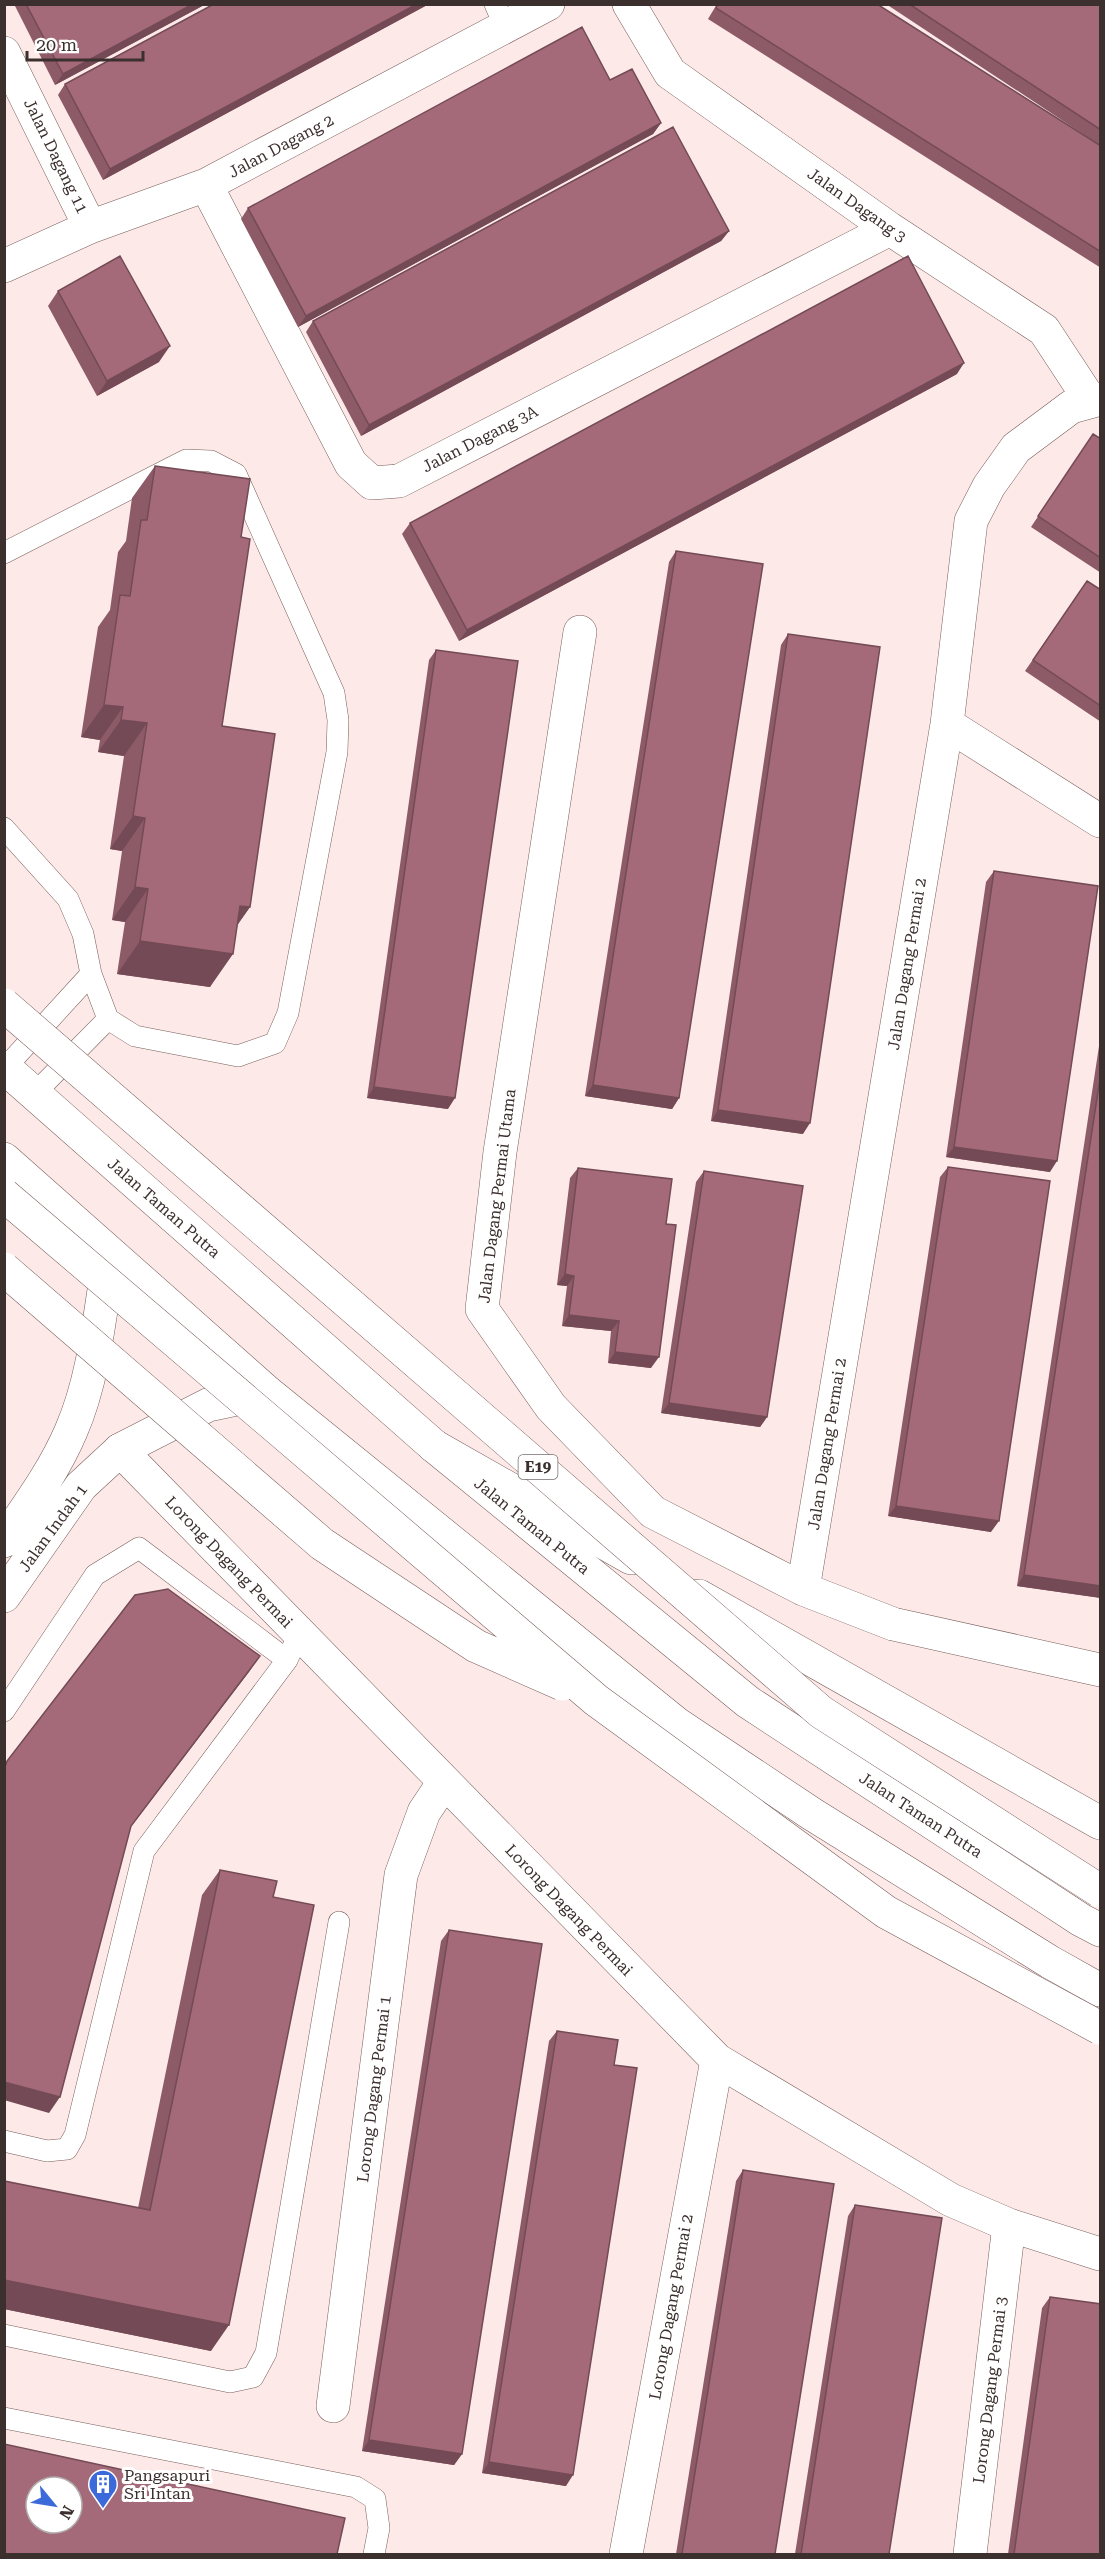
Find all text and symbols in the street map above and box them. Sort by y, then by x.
scale bar [27,24,142,62]
text: 20 m [36,34,77,55]
street label: Jalan Dagang 11 [20,96,92,216]
street label: Jalan Dagang 2 [225,110,337,182]
street label: Jalan Dagang 3 [804,164,910,246]
street label: Jalan Dagang 3A [419,401,542,476]
street label: Jalan Dagang Permai 2 [884,877,930,1051]
street label: Jalan Dagang Permai Utama [474,1088,520,1304]
street label: Jalan Taman Putra [104,1154,224,1262]
street label: Jalan Dagang Permai 2 [804,1357,850,1531]
road number: E19 [518,1455,558,1479]
street label: Jalan Taman Putra [471,1474,594,1579]
street label: Jalan Indah 1 [15,1480,91,1576]
street label: Lorong Dagang Permai [161,1492,297,1632]
street label: Jalan Taman Putra [856,1768,986,1862]
street label: Lorong Dagang Permai [501,1840,637,1980]
street label: Lorong Dagang Permai 1 [353,1994,395,2184]
street label: Lorong Dagang Permai 2 [645,2213,697,2401]
street label: Lorong Dagang Permai 3 [969,2295,1011,2485]
place label: Pangsapuri Sri Intan [124,2466,210,2503]
building icon: Pangsapuri Sri Intan [87,2468,119,2510]
north arrow [24,2475,84,2535]
text: N [55,2502,78,2522]

